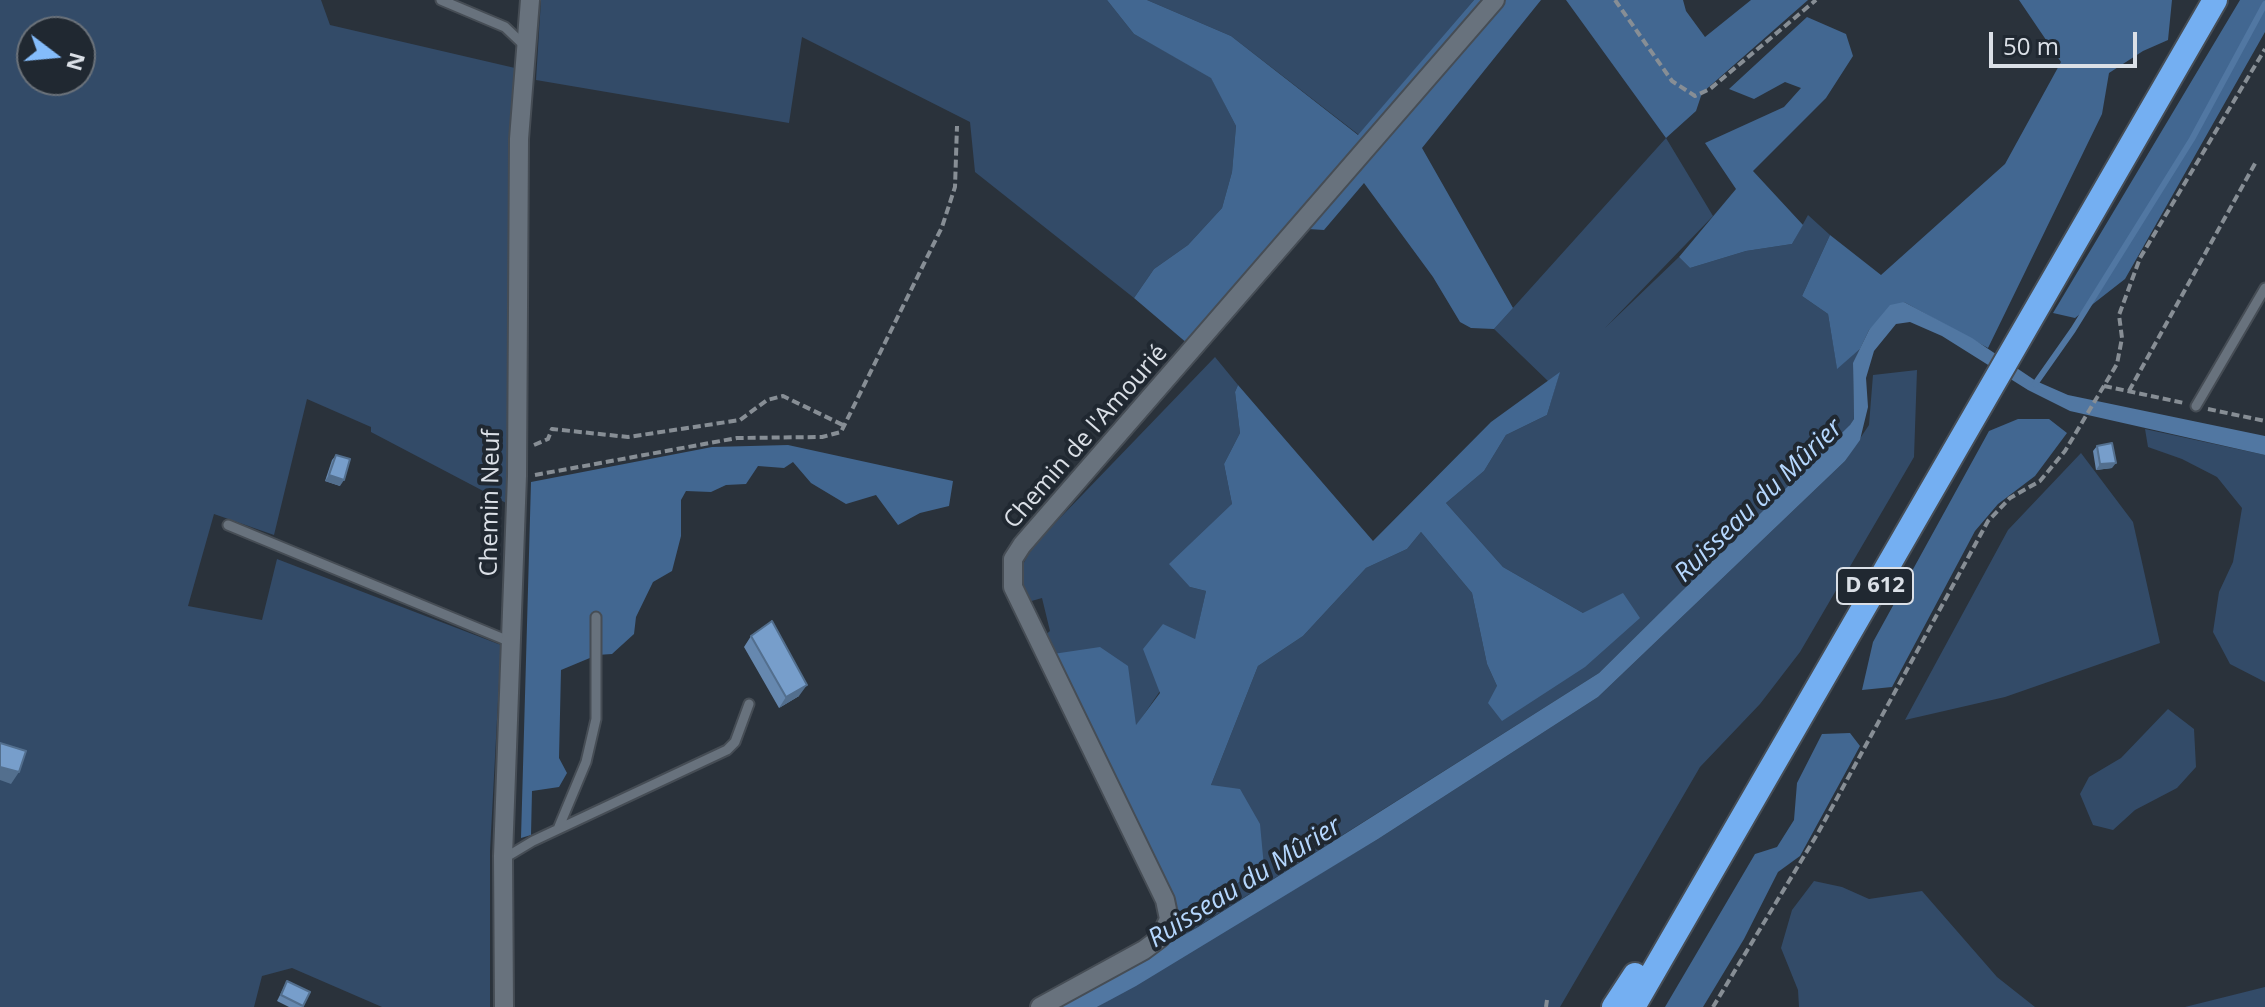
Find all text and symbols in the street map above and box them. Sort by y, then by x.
north arrow [16,16,96,96]
scale bar [1993,16,2141,66]
text: 50 m [2003,29,2059,62]
text: N [60,49,94,75]
street label: Chemin de l'Amourié [998,339,1174,535]
water label: Ruisseau du Mûrier [1668,413,1850,589]
street label: Chemin Neuf [475,429,507,577]
road number: D 612 [1837,568,1913,604]
water label: Ruisseau du Mûrier [1143,811,1347,955]

